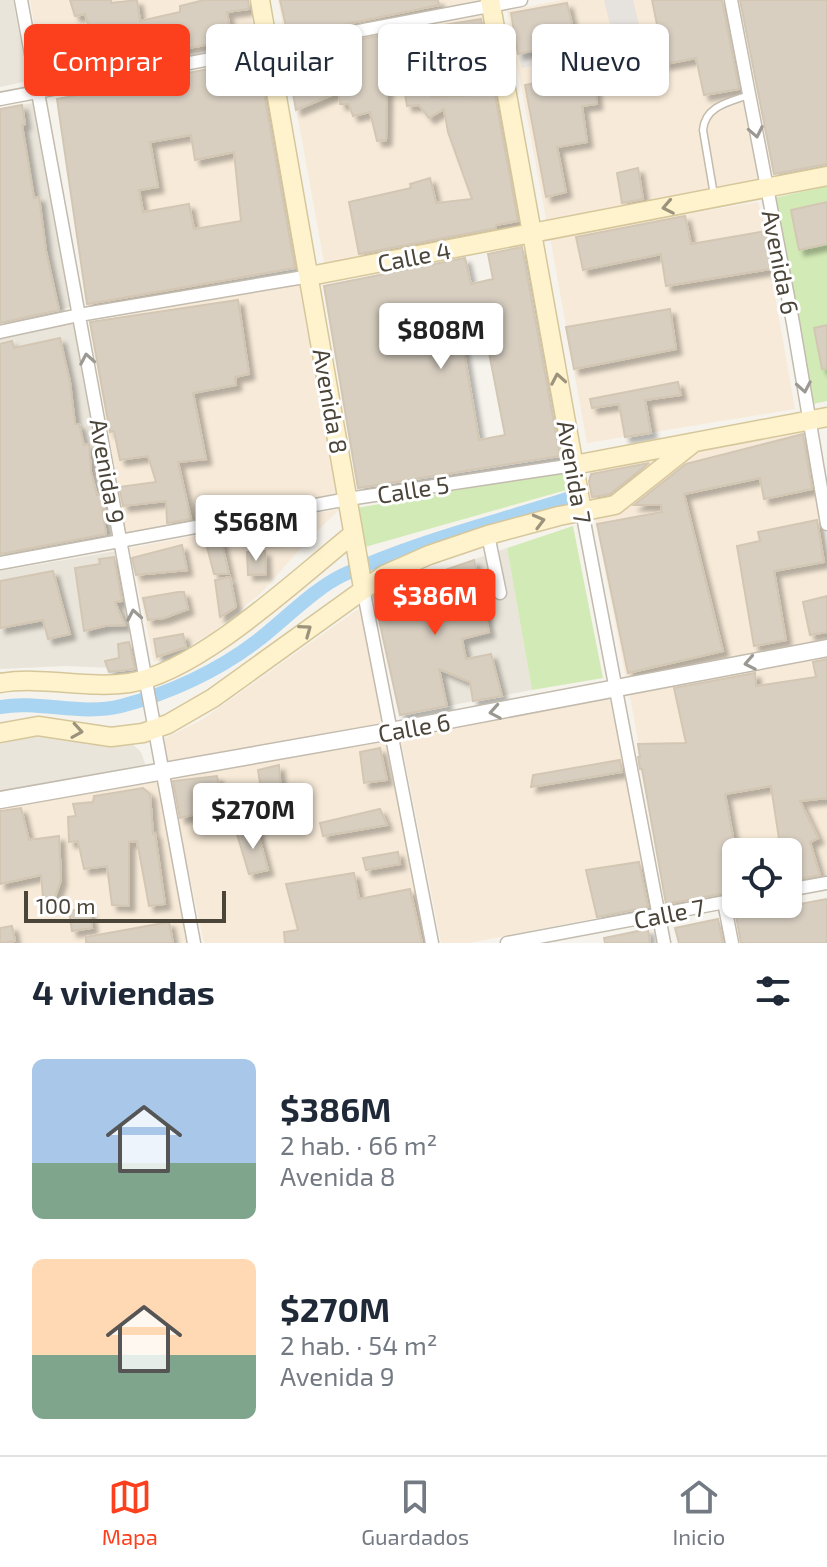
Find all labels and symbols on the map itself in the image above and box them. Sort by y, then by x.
one-way arrow [747,125,764,138]
one-way arrow [662,198,675,215]
street label: Avenida 6 [757,207,805,317]
street label: Calle 4 [375,235,453,277]
pin: $808M [385,303,497,371]
street label: Avenida 8 [307,346,355,456]
one-way arrow [80,352,97,366]
one-way arrow [551,372,568,386]
one-way arrow [794,380,811,394]
street label: Avenida 9 [85,416,131,526]
street label: Avenida 7 [552,418,598,526]
street label: Calle 5 [375,469,451,509]
pin: $568M [200,495,312,563]
one-way arrow [531,514,545,531]
pin: $386M [379,569,491,637]
one-way arrow [126,608,143,621]
one-way arrow [297,625,311,640]
one-way arrow [744,654,757,671]
one-way arrow [488,702,502,719]
street label: Calle 6 [375,706,453,748]
one-way arrow [70,722,84,739]
pin: $270M [197,783,309,851]
scale bar [24,887,226,923]
street label: Calle 7 [631,892,707,934]

